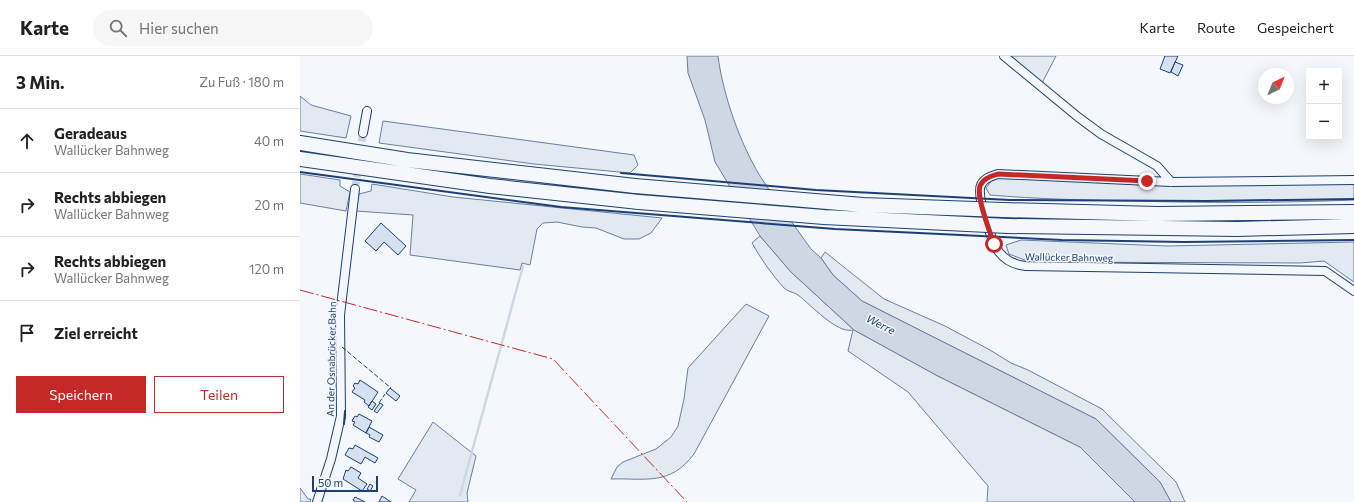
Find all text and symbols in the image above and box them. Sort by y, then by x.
search box [93,10,373,46]
text: Karte [20,16,69,39]
icon: search [107,17,129,39]
text: Hier suchen [139,19,219,37]
text: Karte [1140,19,1175,36]
text: Route [1197,19,1235,36]
text: Gespeichert [1257,19,1334,36]
north arrow [1258,68,1294,104]
map controls [1306,68,1342,140]
button: + [1306,68,1342,104]
text: 3 Min. [16,72,65,93]
text: Zu Fuß · 180 m [199,74,284,90]
button: − [1306,104,1342,140]
text: Geradeaus [54,124,127,142]
icon: ahead [16,130,38,152]
text: 40 m [254,133,284,149]
text: Wallücker Bahnweg [54,142,169,158]
route end [1138,172,1156,190]
text: Rechts abbiegen [54,188,166,206]
icon: right [16,194,38,216]
text: 20 m [255,197,284,213]
text: Wallücker Bahnweg [54,206,169,222]
route start [985,235,1003,253]
street label: Wallücker Bahnweg [1025,250,1114,264]
text: Rechts abbiegen [54,252,166,270]
icon: right [16,258,38,280]
text: 120 m [249,261,284,277]
text: Wallücker Bahnweg [54,270,169,286]
street label: An der Osnabrücker Bahn [324,301,338,417]
water label: Werre [864,311,898,337]
icon: arrive [16,322,38,344]
text: Ziel erreicht [54,324,138,342]
button: Speichern [16,376,146,413]
button: Teilen [154,376,284,413]
scale bar [312,474,378,493]
text: 50 m [318,476,343,489]

